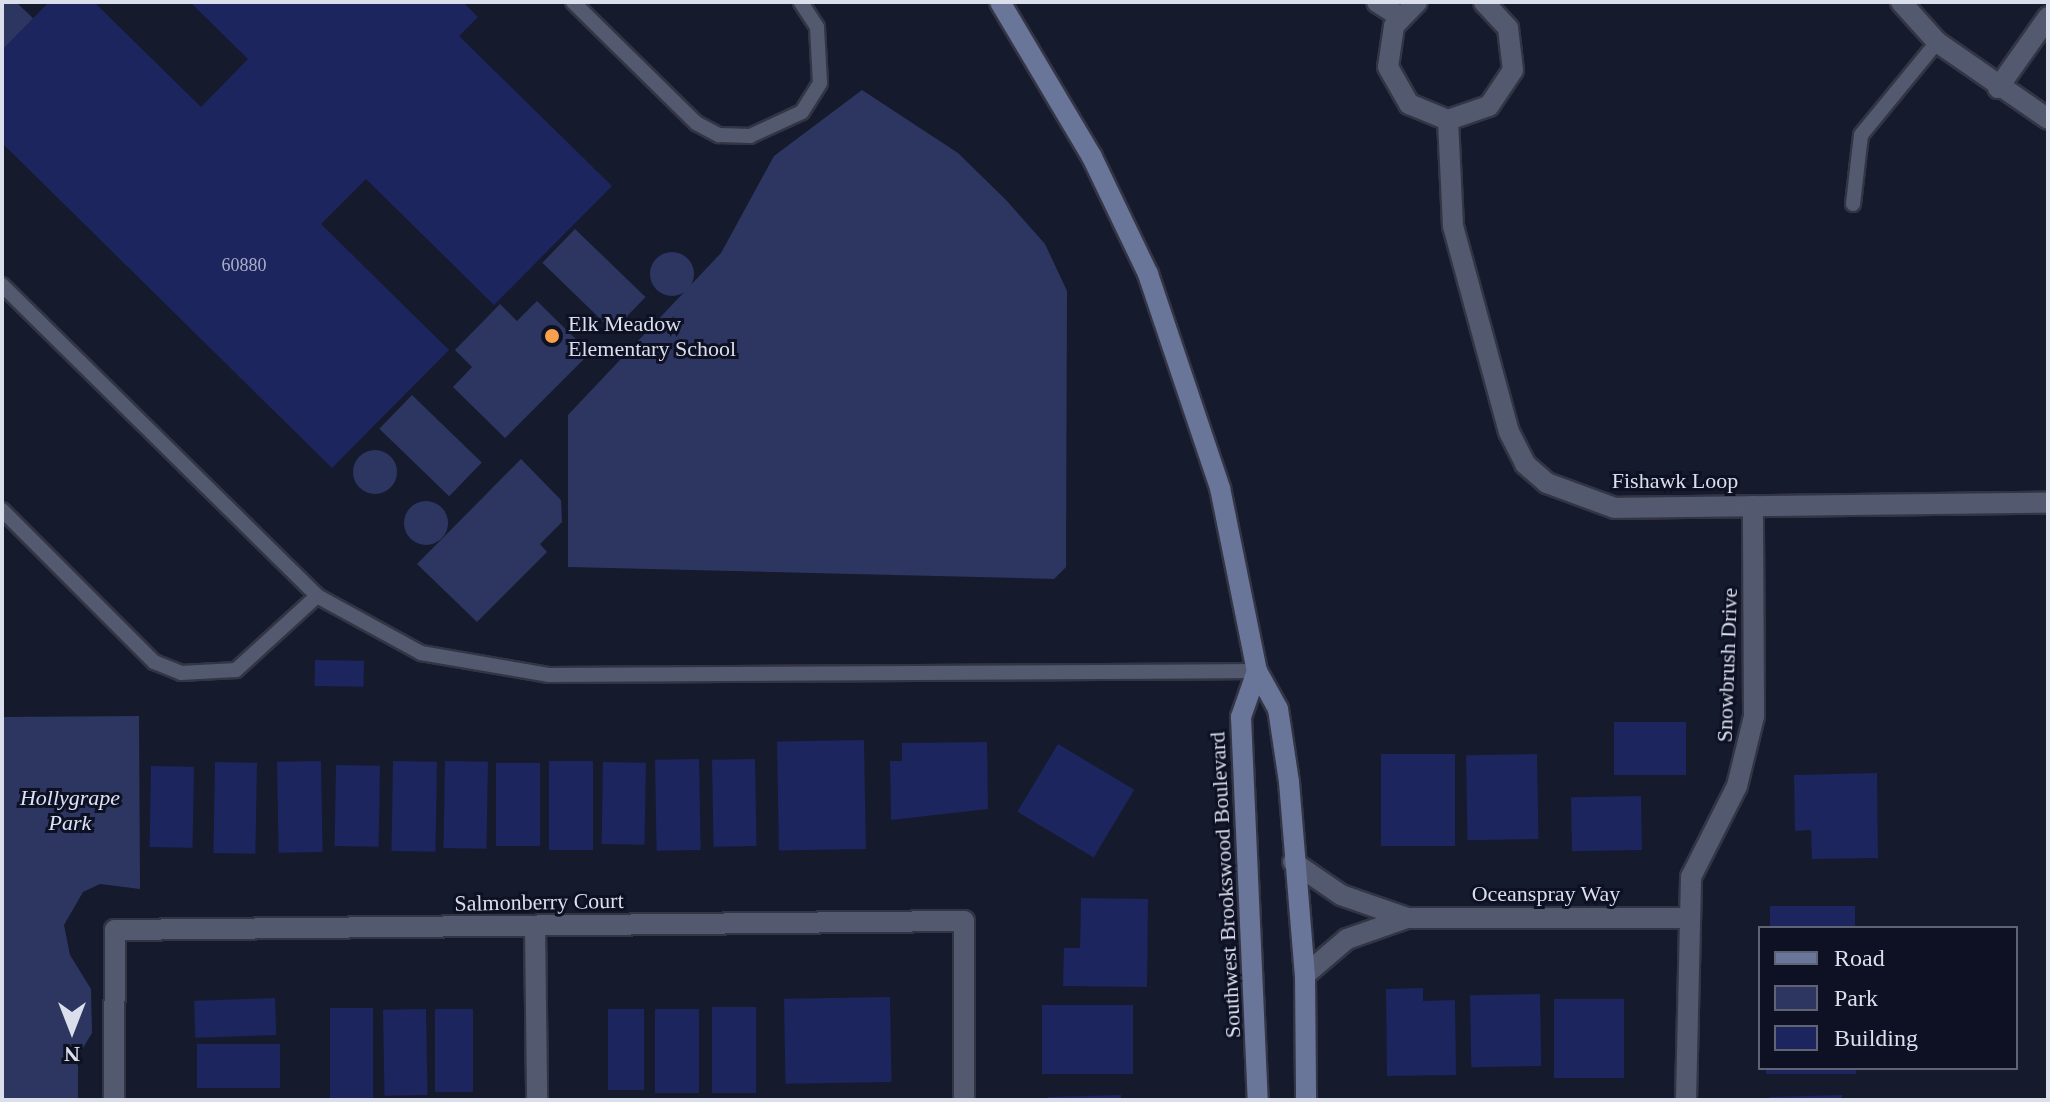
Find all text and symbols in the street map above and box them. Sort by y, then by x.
house number: 60880 [222,254,266,276]
place label: Elk Meadow Elementary School [568,310,736,362]
marker: Elk Meadow Elementary School [543,327,561,345]
street label: Fishawk Loop [1612,468,1738,494]
street label: Snowbrush Drive [1711,587,1743,743]
street label: Southwest Brookswood Boulevard [1204,731,1246,1039]
park label: Hollygrape Park [20,784,120,836]
street label: Oceanspray Way [1471,881,1621,907]
street label: Salmonberry Court [454,887,624,917]
legend [1758,926,2018,1070]
text: Road [1834,945,1885,971]
text: Park [1834,985,1878,1011]
north arrow [32,990,112,1070]
text: Building [1834,1025,1918,1051]
text: N [64,1042,80,1067]

